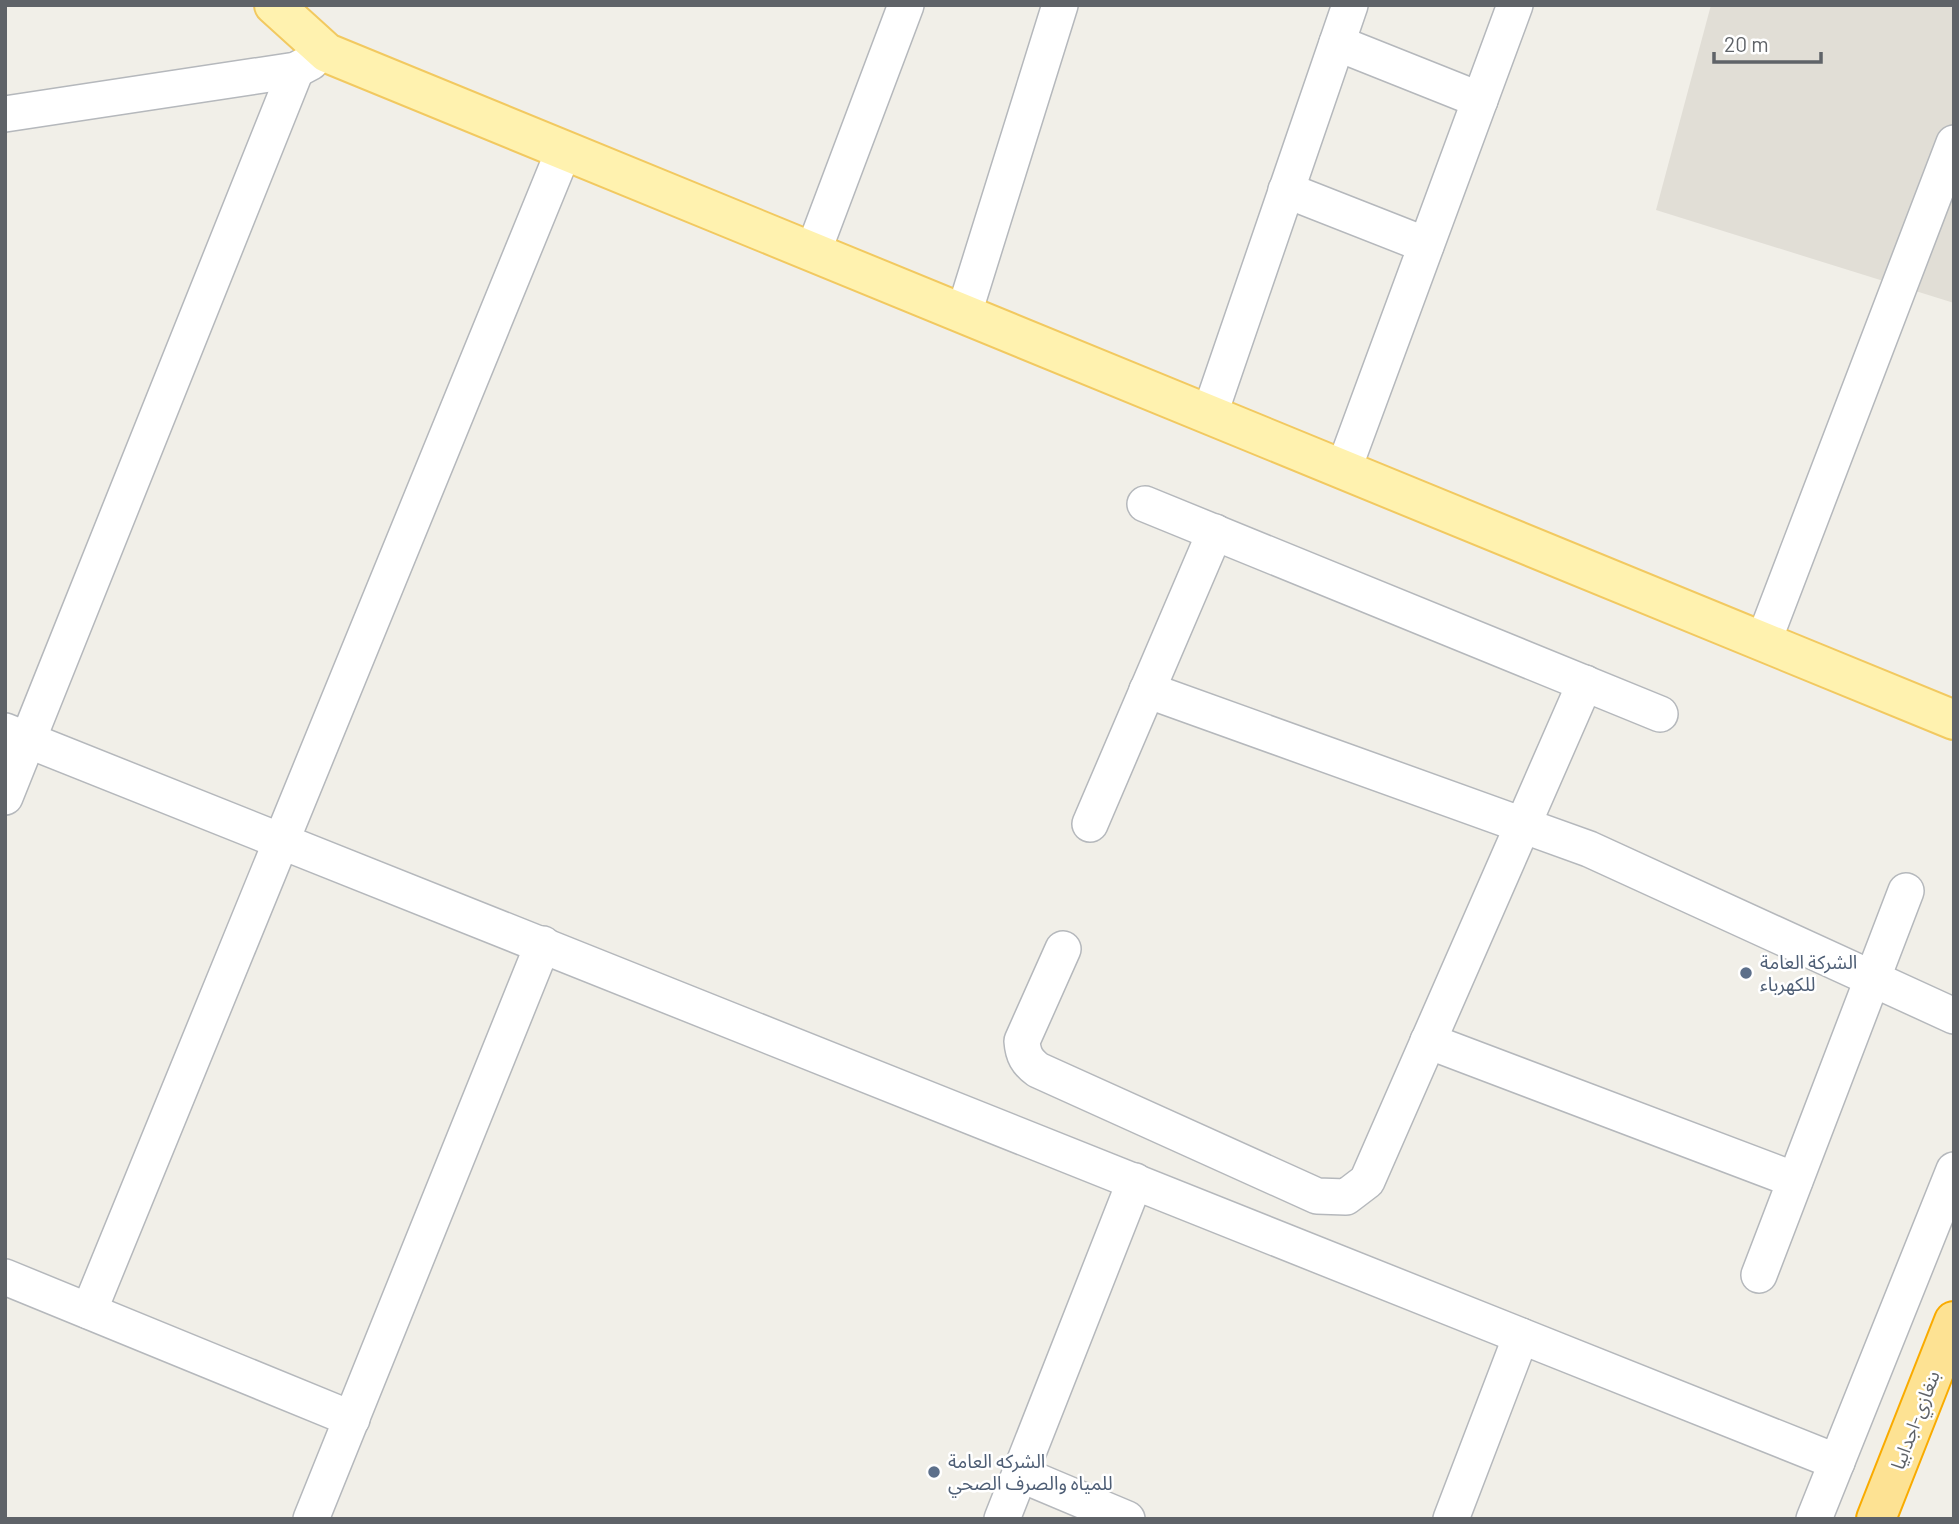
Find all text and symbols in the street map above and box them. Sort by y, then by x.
scale bar [1714,21,1821,65]
text: 20 m [1724,31,1769,56]
place label: الشركة العامة للكهرباء [1760,950,1857,996]
marker: الشركة العامة للكهرباء [1738,965,1754,981]
street label: بنغازي-اجدابيا [1885,1367,1948,1474]
place label: الشركه العامة للمياه والصرف الصحي [948,1449,1113,1498]
marker: الشركه العامة للمياه والصرف الصحي [926,1464,942,1480]

